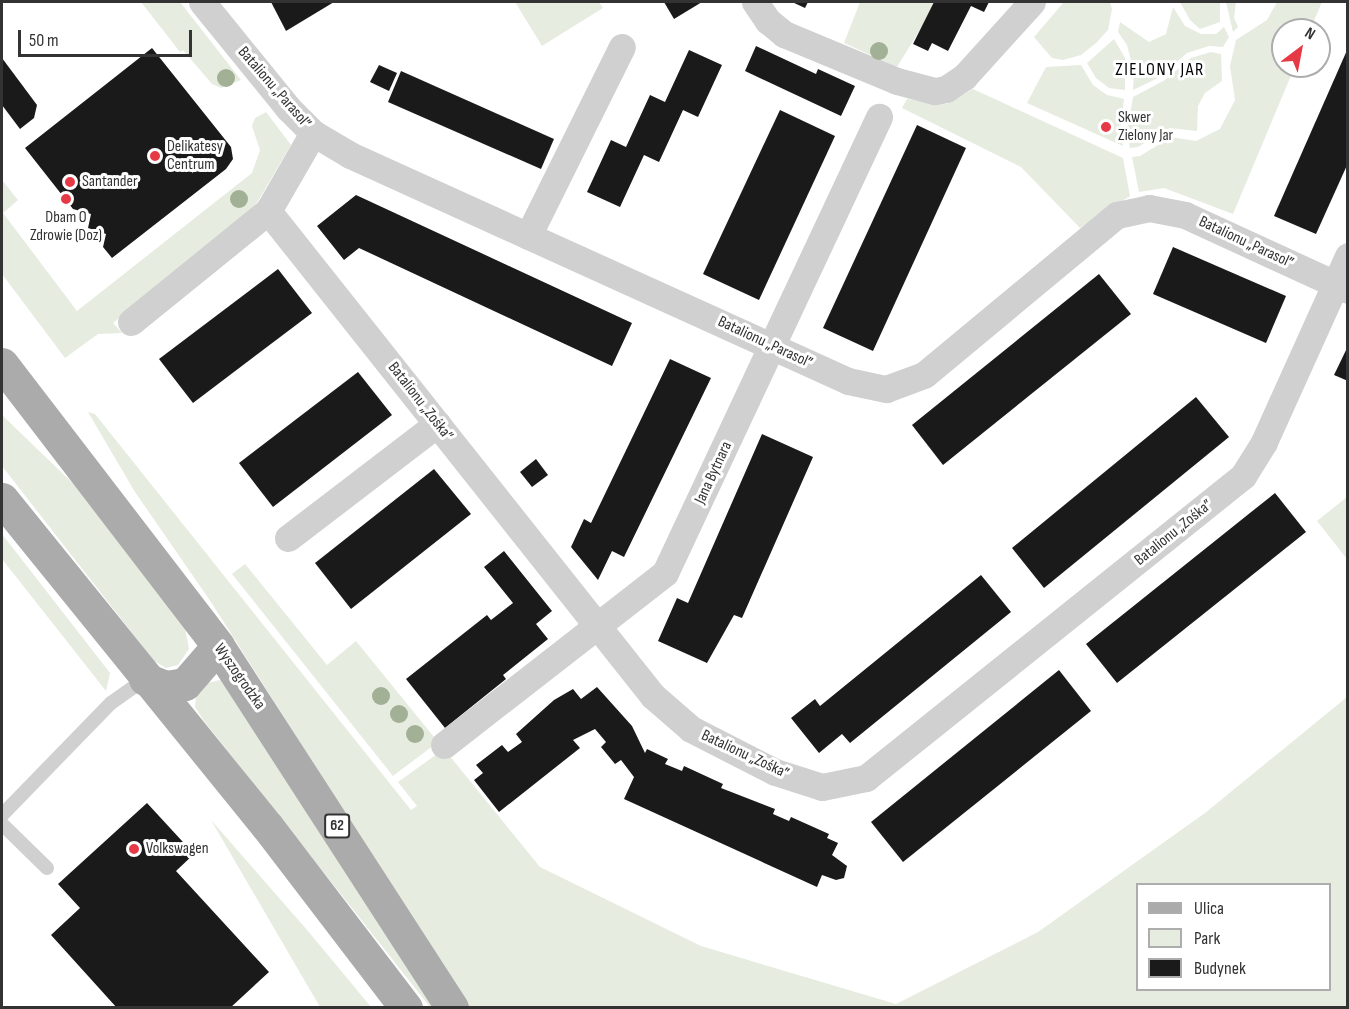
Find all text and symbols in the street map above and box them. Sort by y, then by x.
scale bar [21,18,195,56]
north arrow [1271,18,1331,78]
text: N [1301,24,1318,44]
text: 50 m [29,30,59,51]
street label: Batalionu „Parasol” [233,43,315,133]
district label: ZIELONY JAR [1115,59,1205,81]
place label: Skwer Zielony Jar [1118,108,1173,146]
marker: Skwer Zielony Jar [1099,120,1113,134]
place label: Delikatesy Centrum [167,137,223,175]
marker: Delikatesy Centrum [148,149,162,163]
place label: Santander [82,172,137,192]
marker: Santander [63,175,77,189]
marker: Dbam O Zdrowie (Doz) [59,192,73,206]
place label: Dbam O Zdrowie (Doz) [30,208,102,246]
street label: Batalionu „Parasol” [1196,213,1296,273]
street label: Batalionu „Parasol” [715,313,815,373]
street label: Batalionu „Zośka” [383,359,457,445]
street label: Jana Bytnara [691,439,737,507]
street label: Batalionu „Zośka” [1131,496,1217,570]
street label: Wyszogrodzka [209,640,269,714]
street label: Batalionu „Zośka” [698,726,792,784]
road number: 62 [324,814,350,838]
place label: Volkswagen [146,839,208,859]
marker: Volkswagen [127,842,141,856]
legend [1136,883,1331,991]
text: Ulica [1194,898,1224,919]
text: Park [1194,928,1220,949]
text: Budynek [1194,958,1246,979]

